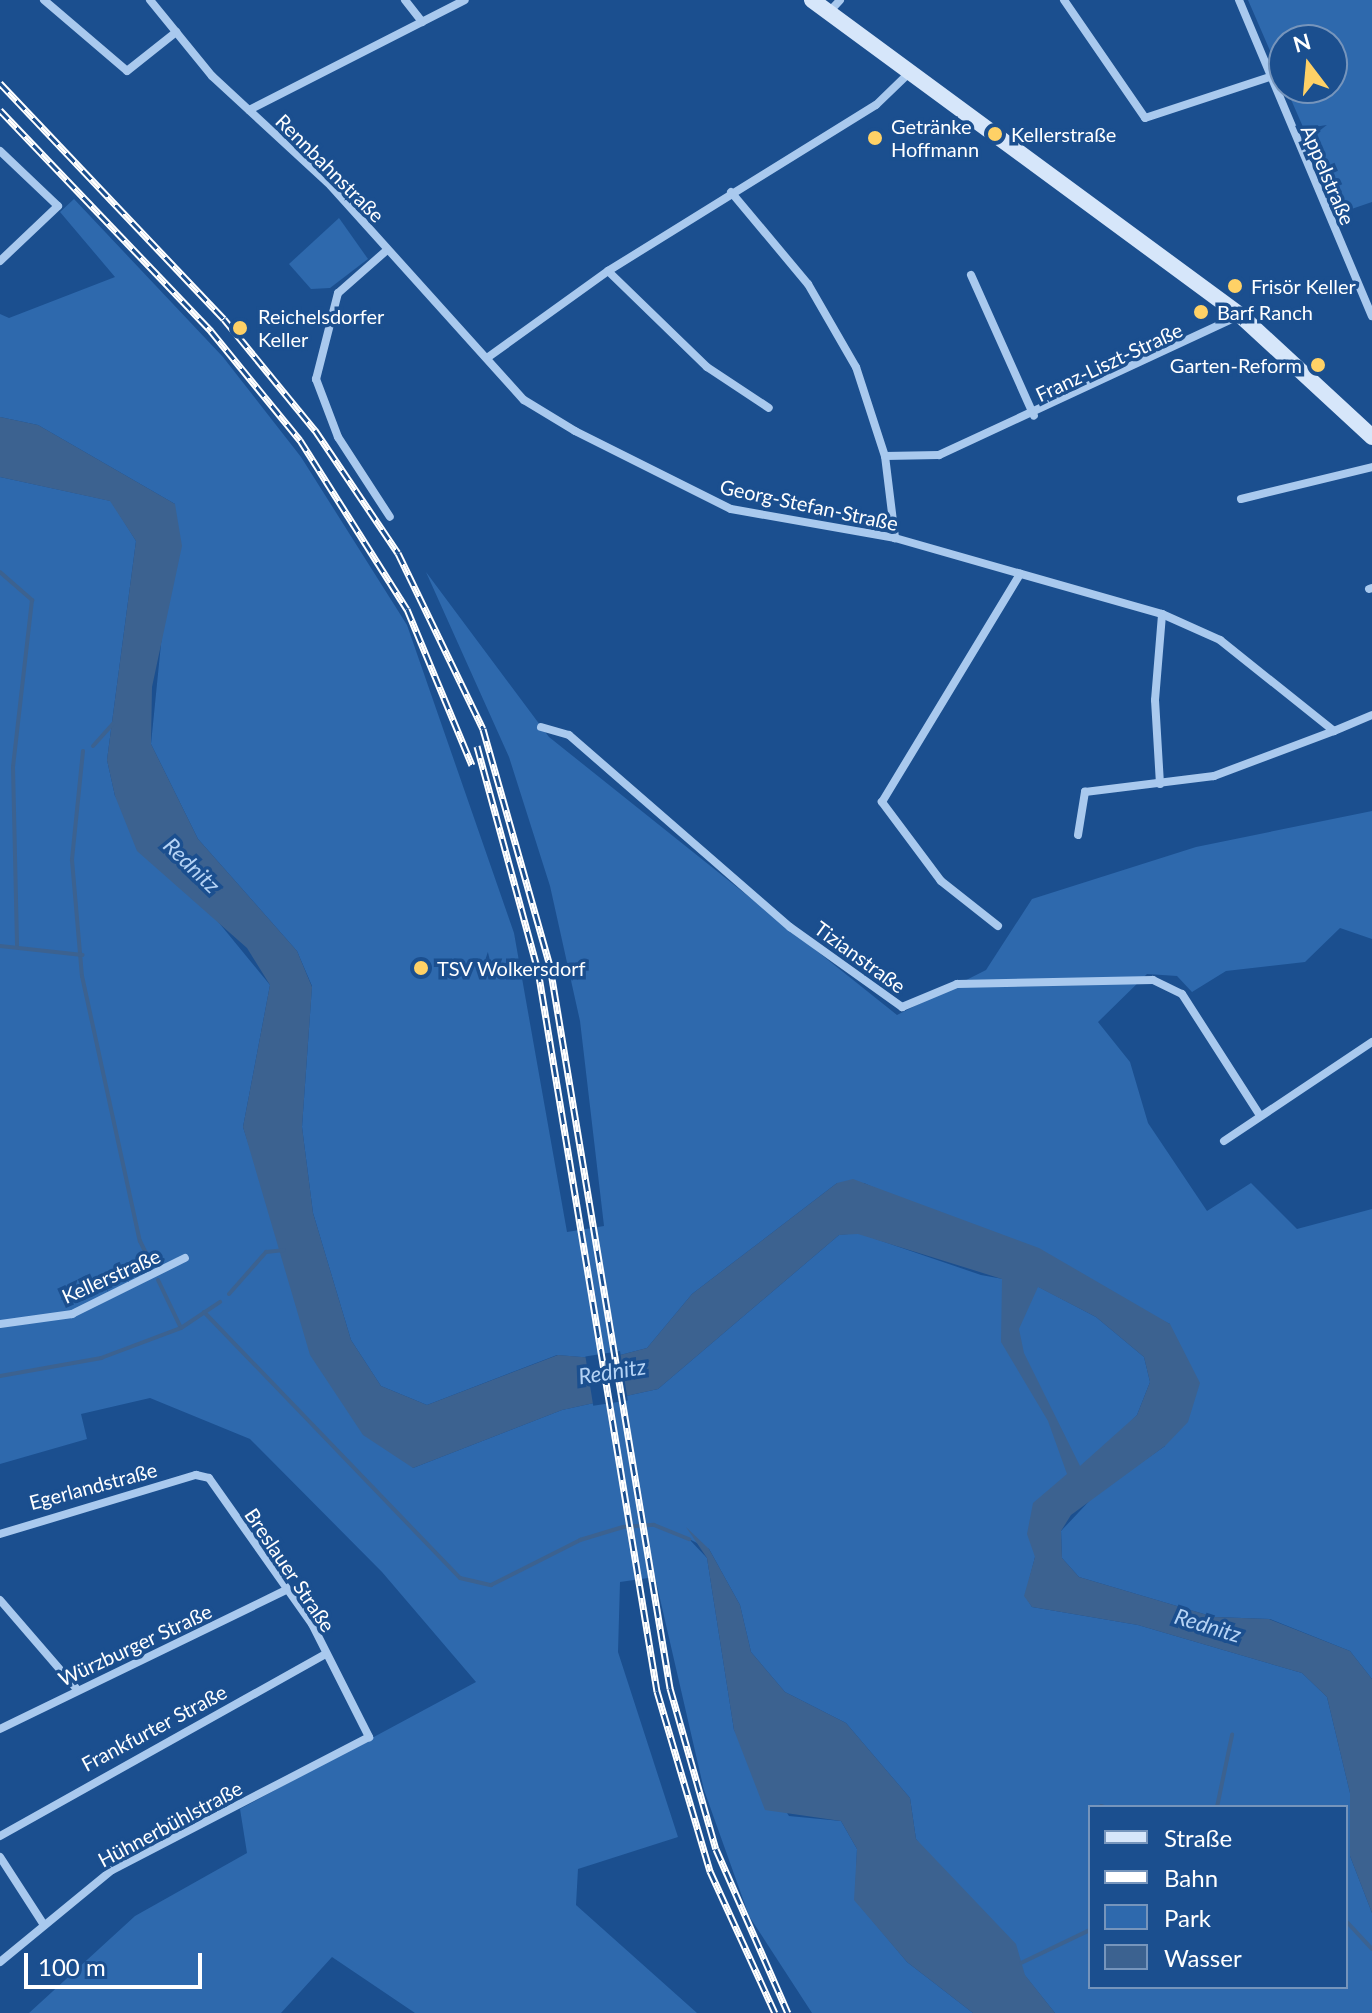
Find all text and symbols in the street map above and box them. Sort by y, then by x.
north arrow [1268,24,1348,104]
text: N [1290,27,1314,58]
street label: Rennbahnstraße [271,109,389,227]
place label: Getränke Hoffmann [891,114,979,161]
street label: Appelstraße [1296,121,1360,229]
place label: Kellerstraße [1011,122,1116,146]
marker: Kellerstraße [986,125,1004,143]
marker: Getränke Hoffmann [866,129,884,147]
place label: Frisör Keller [1251,274,1356,298]
marker: Frisör Keller [1226,277,1244,295]
place label: Barf Ranch [1217,300,1313,324]
marker: Barf Ranch [1192,303,1210,321]
place label: Reichelsdorfer Keller [258,304,384,351]
marker: Reichelsdorfer Keller [229,317,251,339]
street label: Franz-Liszt-Straße [1032,317,1186,407]
place label: Garten-Reform [1170,353,1302,377]
marker: Garten-Reform [1309,356,1327,374]
street label: Georg-Stefan-Straße [718,474,900,536]
water label: Rednitz [158,832,226,898]
street label: Tizianstraße [810,916,910,998]
place label: TSV Wolkersdorf [437,956,586,980]
marker: TSV Wolkersdorf [412,959,430,977]
street label: Kellerstraße [58,1244,164,1308]
water label: Rednitz [576,1353,648,1389]
street label: Egerlandstraße [26,1457,160,1515]
street label: Breslauer Straße [240,1503,340,1637]
street label: Würzburger Straße [54,1599,216,1691]
water label: Rednitz [1172,1602,1244,1648]
street label: Frankfurter Straße [77,1680,231,1776]
street label: Hühnerbühlstraße [94,1776,246,1872]
legend [1088,1805,1348,1989]
text: Straße [1164,1823,1232,1852]
text: Bahn [1164,1863,1218,1892]
text: Park [1164,1903,1211,1932]
scale bar [28,1937,206,1987]
text: Wasser [1164,1943,1242,1972]
text: 100 m [38,1952,106,1981]

